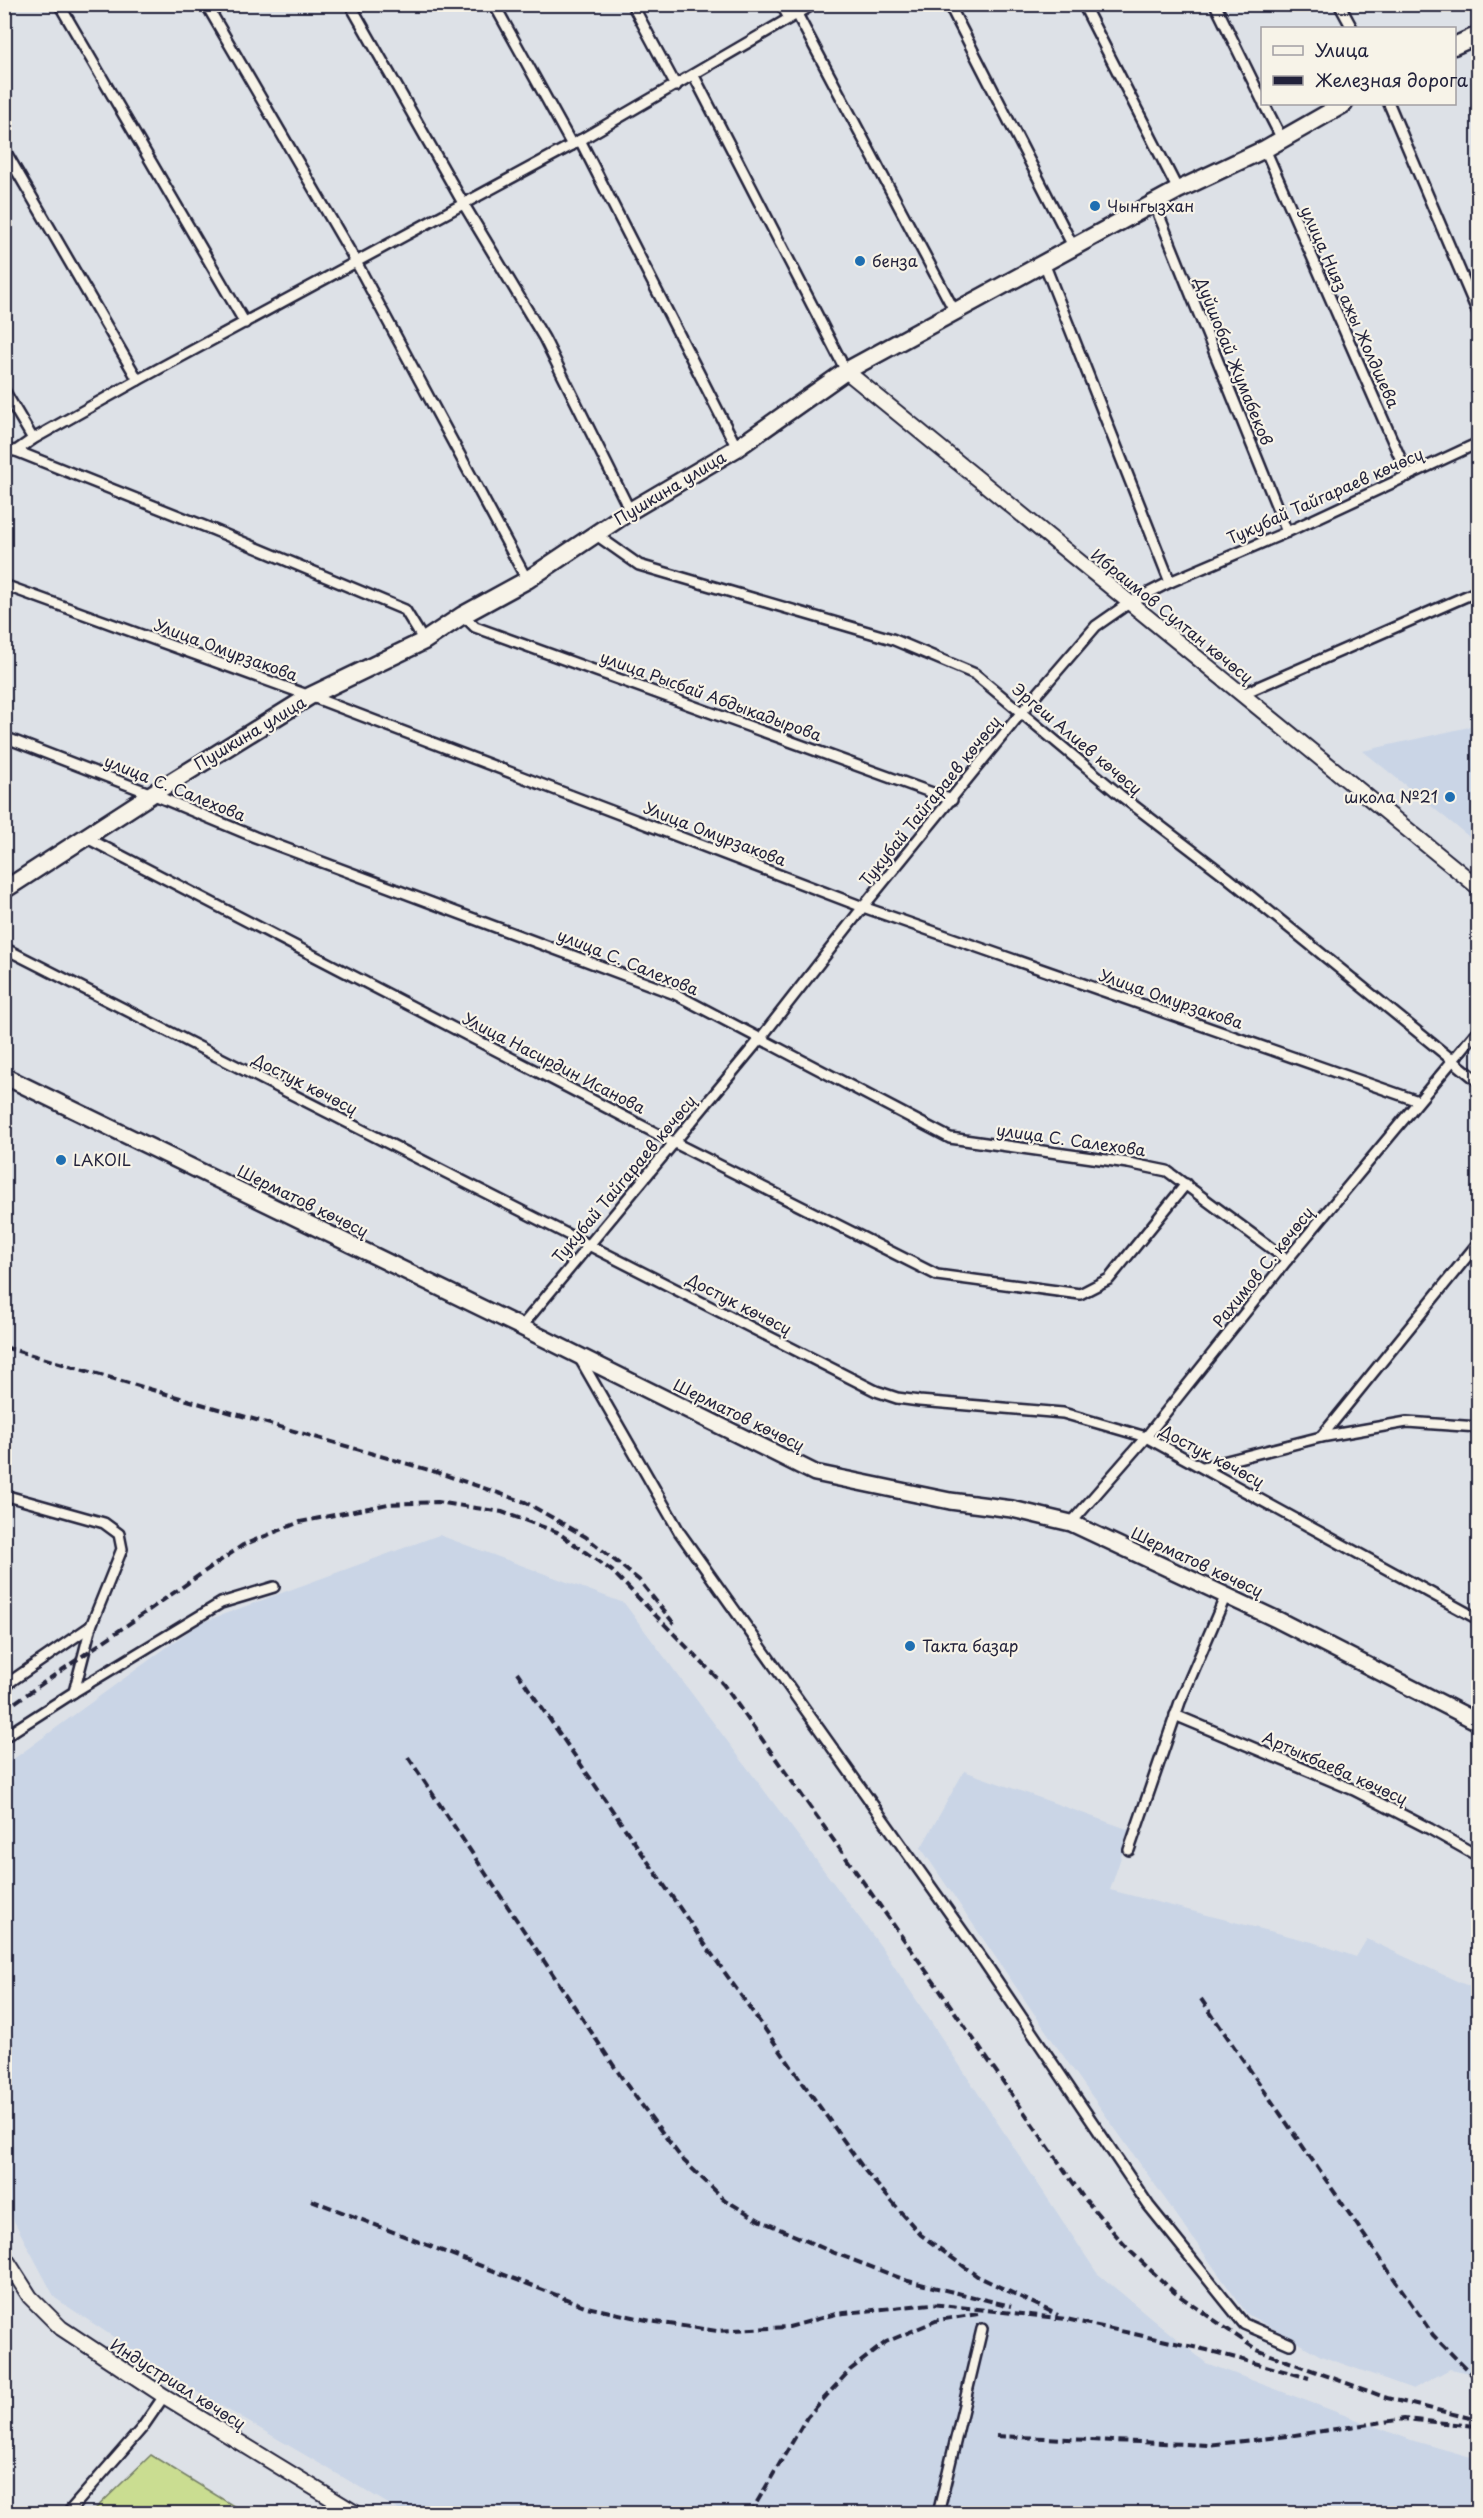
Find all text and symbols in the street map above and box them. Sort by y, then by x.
legend [1261,27,1456,105]
text: Улица [1315,36,1369,63]
text: Железная дорога [1315,66,1469,93]
place label: Чынгызхан [1107,193,1194,217]
marker: Чынгызхан [1088,199,1102,213]
street label: улица Нияз ажы Жолдшева [1295,202,1406,412]
place label: бенза [872,248,918,272]
marker: бенза [853,254,867,268]
street label: Дуйшобай Жумабеков [1190,272,1280,448]
street label: Тукубай Тайгараев көчөсү [1222,441,1427,549]
street label: Пушкина улица [609,444,730,530]
street label: Ибраимов Султан көчөсү [1086,542,1259,689]
street label: Улица Омурзакова [151,612,301,686]
street label: улица Рысбай Абдыкадырова [597,644,825,746]
street label: Эргеш Алиев көчөсү [1008,677,1148,800]
street label: Пушкина улица [189,689,310,775]
street label: Тукубай Тайгараев көчөсү [853,710,1006,891]
street label: улица С. Салехова [101,748,250,826]
place label: школа №21 [1344,784,1438,808]
marker: школа №21 [1443,790,1457,804]
street label: Улица Омурзакова [641,795,790,871]
street label: улица С. Салехова [554,922,703,1000]
street label: Улица Омурзакова [1096,962,1247,1034]
street label: Улица Насирдин Исанова [459,1006,650,1119]
street label: Достук көчөсү [248,1046,363,1120]
street label: Тукубай Тайгараев көчөсү [546,1089,701,1268]
street label: улица С. Салехова [995,1117,1147,1161]
place label: LAKOIL [73,1147,131,1171]
marker: LAKOIL [54,1153,68,1167]
street label: Шерматов көчөсү [234,1158,374,1243]
street label: Рахимов С. көчөсү [1206,1200,1319,1332]
street label: Достук көчөсү [682,1266,797,1340]
street label: Шерматов көчөсү [670,1372,810,1457]
street label: Достук көчөсү [1155,1417,1269,1493]
street label: Шерматов көчөсү [1128,1520,1268,1603]
place label: Такта базар [922,1633,1018,1657]
marker: Такта базар [903,1639,917,1653]
street label: Артыкбаева көчөсү [1259,1724,1412,1810]
street label: Индустриал көчөсү [106,2332,251,2435]

